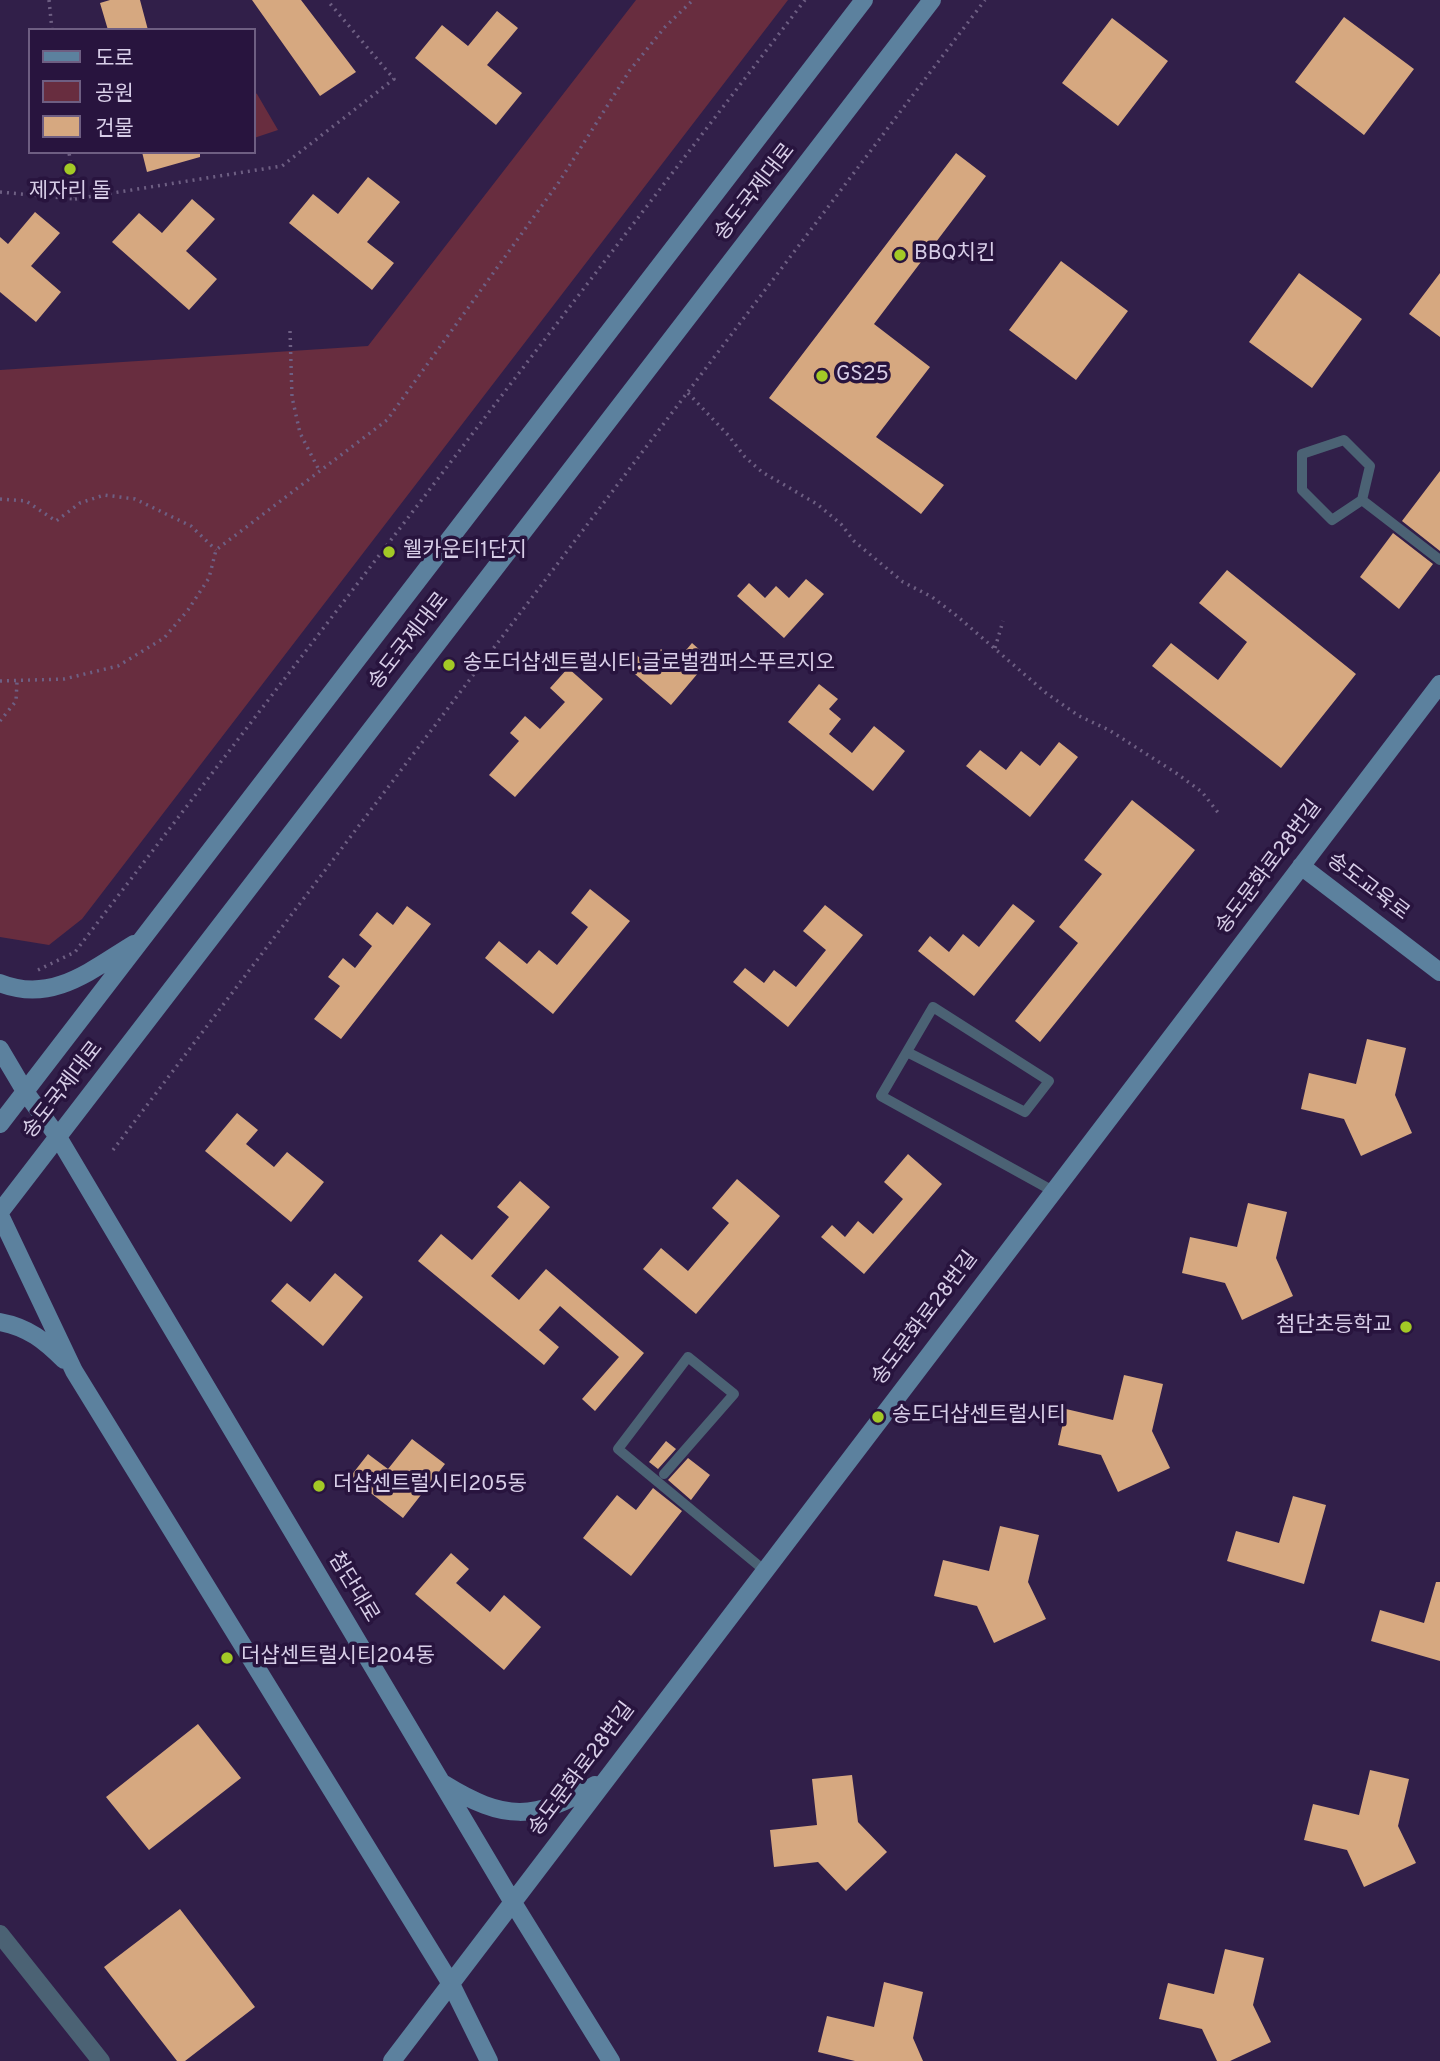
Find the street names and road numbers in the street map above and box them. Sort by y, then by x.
street label: 송도국제대로 [710,140,802,246]
street label: 송도국제대로 [364,589,456,695]
street label: 송도문화로28번길 [1212,796,1328,940]
street label: 송도교육로 [1321,849,1413,927]
street label: 송도국제대로 [18,1038,110,1144]
street label: 송도문화로28번길 [868,1247,984,1391]
street label: 첨단대로 [321,1548,383,1628]
street label: 송도문화로28번길 [525,1698,641,1842]

